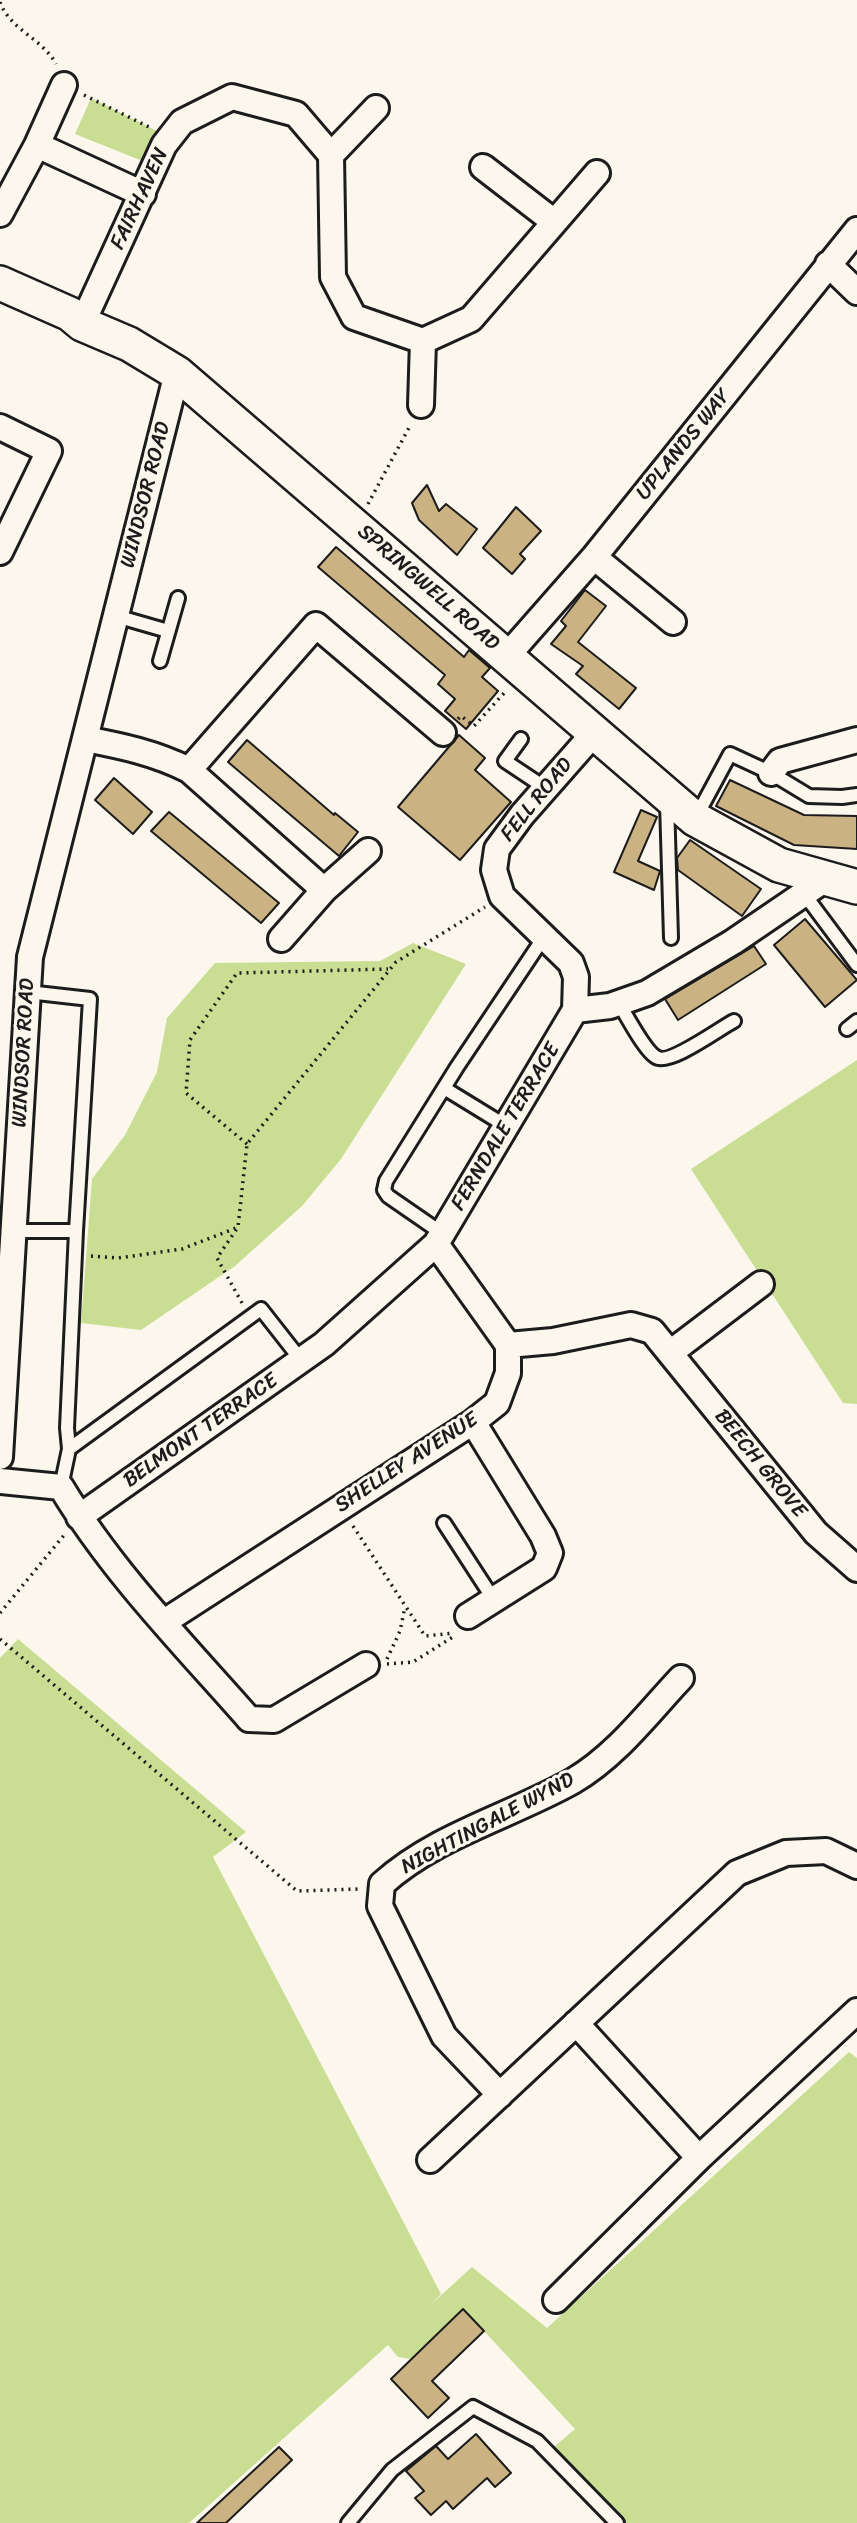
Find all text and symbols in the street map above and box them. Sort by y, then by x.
street label: FAIRHAVEN [106,144,174,254]
street label: UPLANDS WAY [631,384,737,506]
street label: WINDSOR ROAD [116,419,176,571]
street label: SPRINGWELL ROAD [352,519,504,657]
street label: FELL ROAD [496,753,578,847]
street label: WINDSOR ROAD [8,978,40,1128]
street label: FERNDALE TERRACE [446,1039,566,1215]
street label: BELMONT TERRACE [119,1368,283,1494]
street label: BEECH GROVE [709,1405,811,1523]
street label: SHELLEY AVENUE [331,1407,483,1519]
street label: NIGHTINGALE WYND [397,1768,579,1880]

